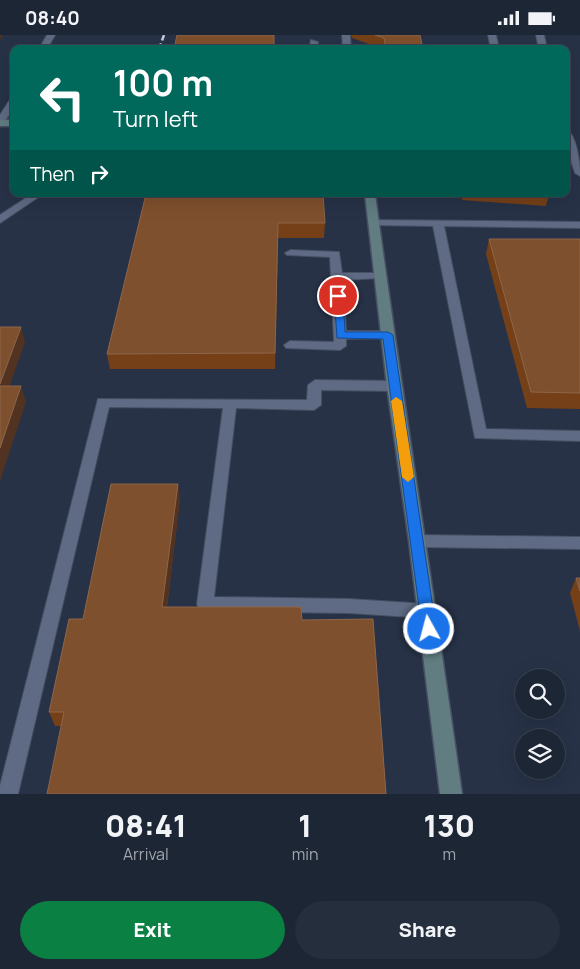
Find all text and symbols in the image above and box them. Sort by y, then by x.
text: 08:40 [25,5,80,31]
text: 100 m [113,59,213,107]
icon: left [30,65,95,130]
text: Turn left [113,104,198,134]
icon: right [85,160,113,188]
text: Then [30,161,75,187]
pin [317,275,359,317]
icon: arrive [324,282,352,310]
position arrow [402,602,454,654]
map controls [515,669,565,779]
button: search [515,669,565,719]
button: layers [515,729,565,779]
text: 08:41 [105,805,187,846]
text: 1 [298,805,312,846]
text: 130 [423,805,475,846]
text: Arrival [123,843,169,865]
text: min [292,843,318,865]
text: m [442,843,456,865]
button: Exit [20,901,285,959]
button: Share [295,901,560,959]

